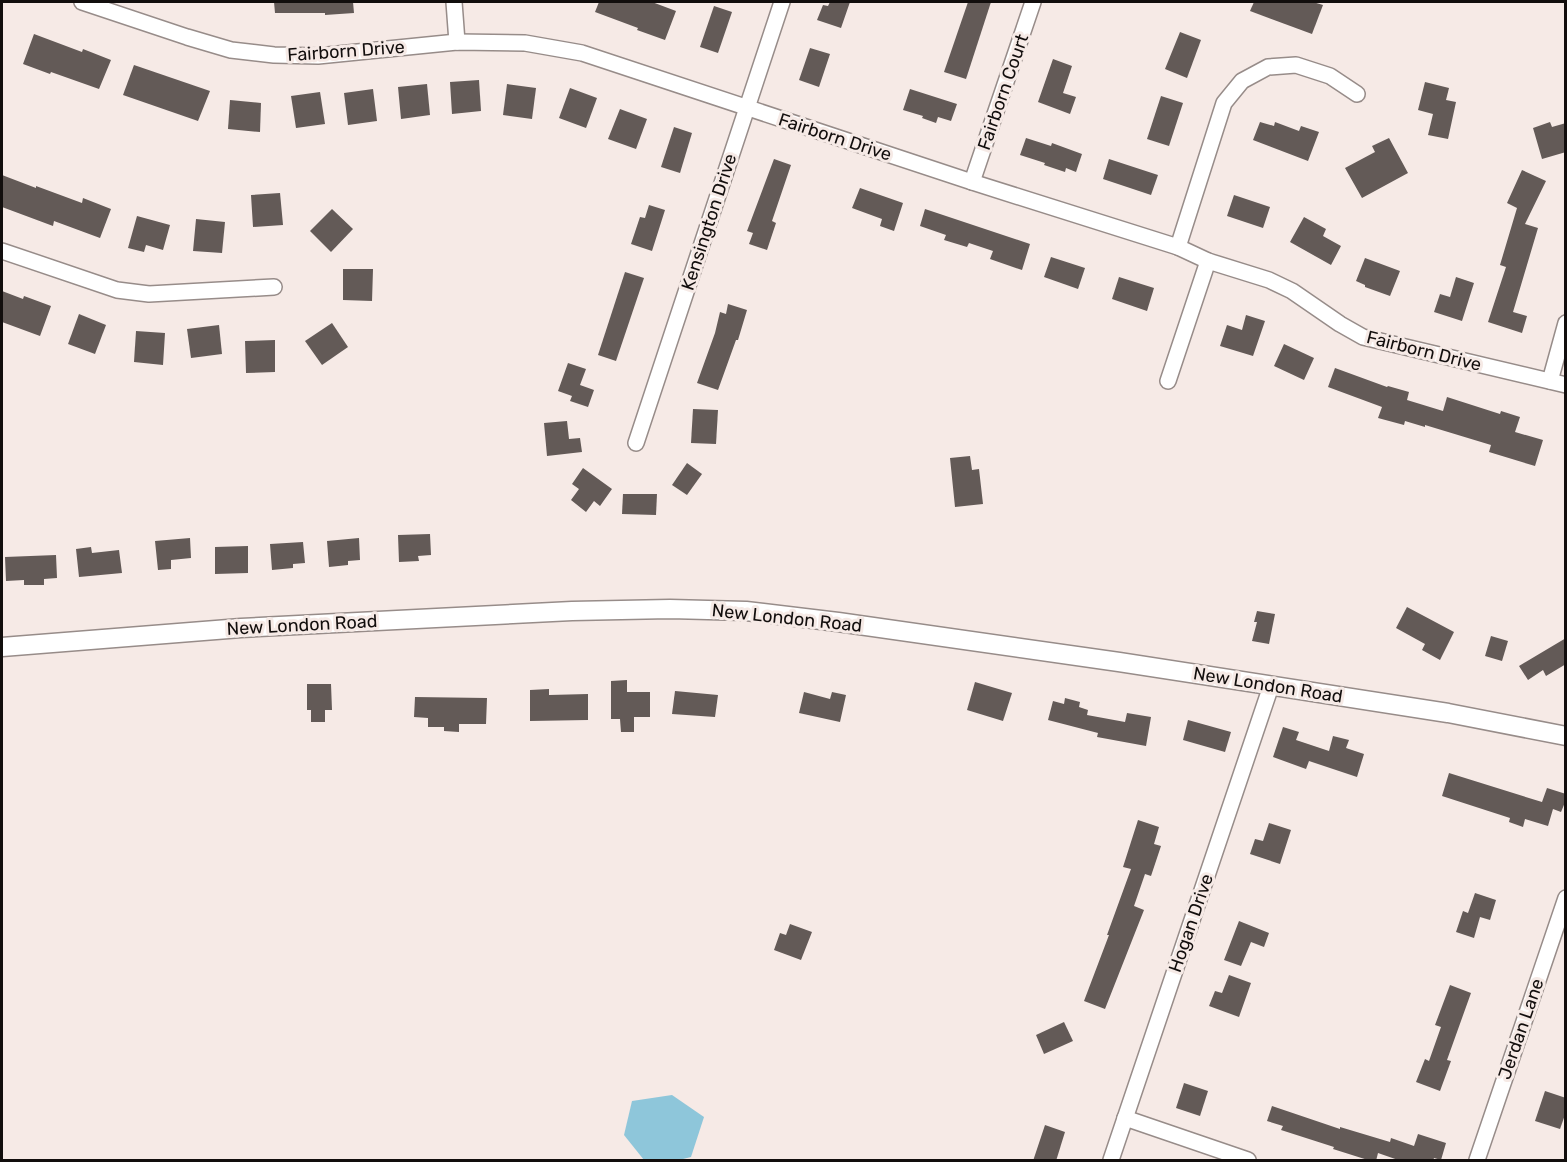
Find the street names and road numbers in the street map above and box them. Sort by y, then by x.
street label: Fairborn Court [973,31,1033,153]
street label: Fairborn Drive [287,36,405,66]
street label: Fairborn Drive [776,108,894,166]
street label: Kensington Drive [677,151,741,293]
street label: Fairborn Drive [1364,326,1484,376]
street label: New London Road [711,599,863,637]
street label: New London Road [226,610,378,640]
street label: New London Road [1192,662,1344,708]
street label: Hogan Drive [1164,871,1218,975]
street label: Jerdan Lane [1493,976,1549,1082]

